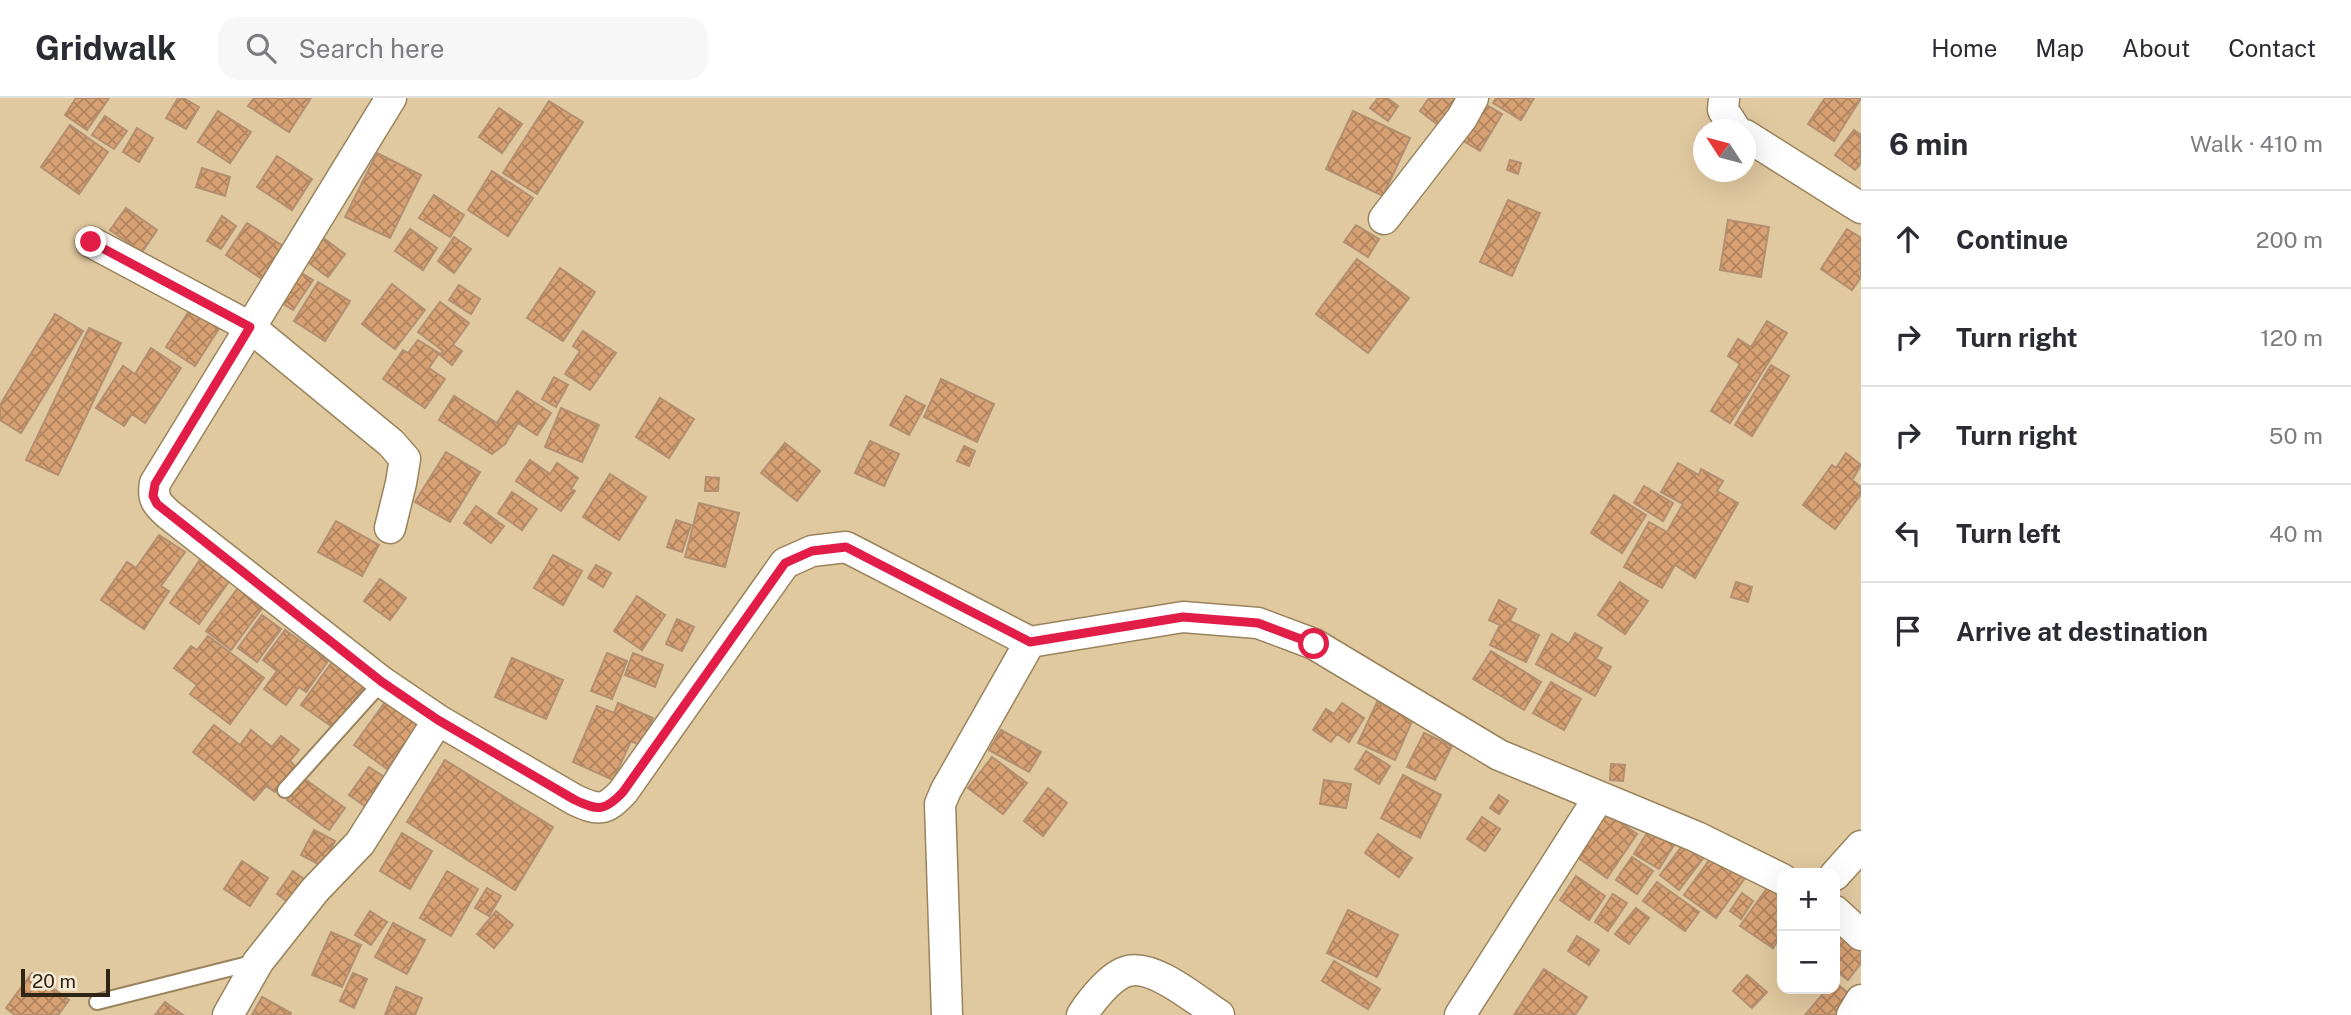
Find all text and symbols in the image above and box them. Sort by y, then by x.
search box [218,17,708,80]
text: Gridwalk [35,29,176,67]
icon: search [242,29,280,67]
text: Search here [298,33,444,64]
text: Home [1931,34,1997,62]
text: Map [2035,34,2084,62]
text: About [2122,34,2190,62]
text: Contact [2228,34,2316,62]
north arrow [1693,119,1756,182]
text: 6 min [1889,126,1968,162]
text: Walk · 410 m [2190,130,2323,157]
icon: ahead [1889,220,1927,258]
text: Continue [1956,224,2068,255]
route end [75,226,106,257]
text: 200 m [2256,226,2323,253]
icon: right [1889,318,1927,356]
text: Turn right [1956,322,2078,353]
text: 120 m [2260,324,2323,351]
icon: right [1889,416,1927,454]
text: Turn right [1956,420,2078,451]
text: 50 m [2269,422,2323,449]
icon: left [1889,514,1927,552]
text: Turn left [1956,518,2061,549]
text: 40 m [2269,520,2323,547]
icon: arrive [1889,612,1927,650]
text: Arrive at destination [1956,616,2208,647]
route start [1298,628,1329,659]
map controls [1777,868,1840,994]
button: + [1777,868,1840,931]
button: − [1777,931,1840,994]
scale bar [21,966,110,998]
text: 20 m [32,970,76,992]

